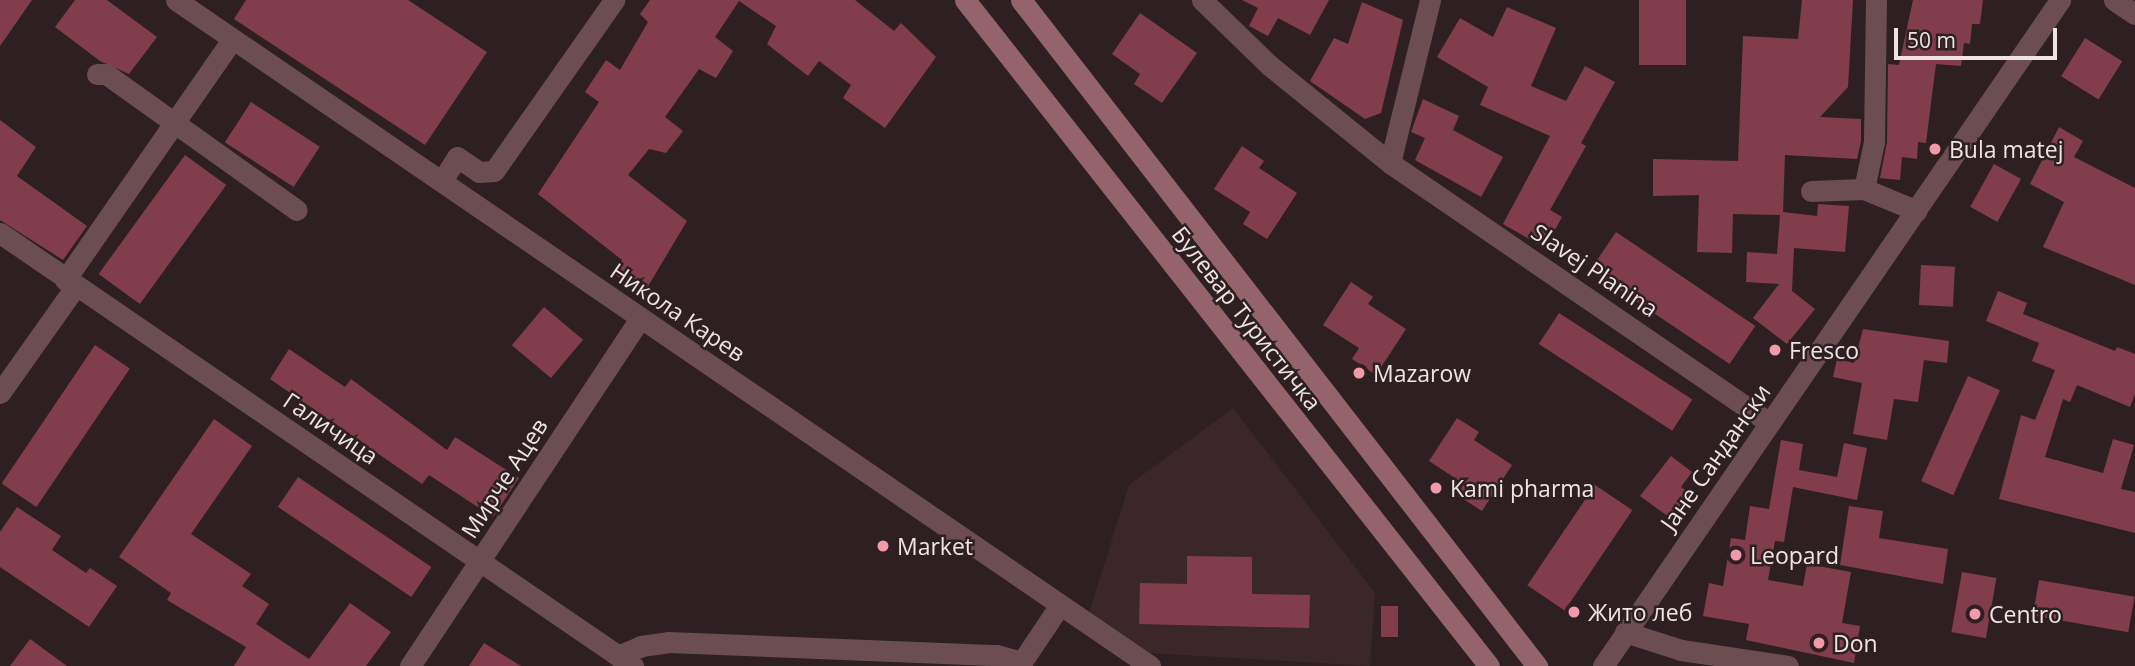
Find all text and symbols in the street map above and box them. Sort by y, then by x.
scale bar [1897,14,2060,58]
text: 50 m [1907,26,1956,54]
place label: Bula matej [1949,135,2064,163]
marker: Bula matej [1927,141,1943,157]
street label: Slavej Planina [1527,218,1663,322]
street label: Булевар Туристичка [1167,221,1327,415]
street label: Никола Карев [606,257,750,367]
place label: Fresco [1789,336,1859,364]
marker: Fresco [1767,342,1783,358]
place label: Mazarow [1373,359,1471,387]
marker: Mazarow [1351,365,1367,381]
street label: Јане Сандански [1654,379,1776,535]
street label: Галичица [278,386,384,470]
street label: Мирче Ацев [455,413,553,543]
place label: Kami pharma [1450,474,1594,502]
marker: Kami pharma [1428,480,1444,496]
place label: Market [897,532,973,560]
marker: Market [875,538,891,554]
place label: Leopard [1750,541,1839,569]
marker: Leopard [1728,547,1744,563]
place label: Жито леб [1588,598,1692,626]
place label: Centro [1989,600,2062,628]
marker: Жито леб [1566,604,1582,620]
marker: Centro [1967,606,1983,622]
place label: Don [1833,629,1878,657]
marker: Don [1811,635,1827,651]

